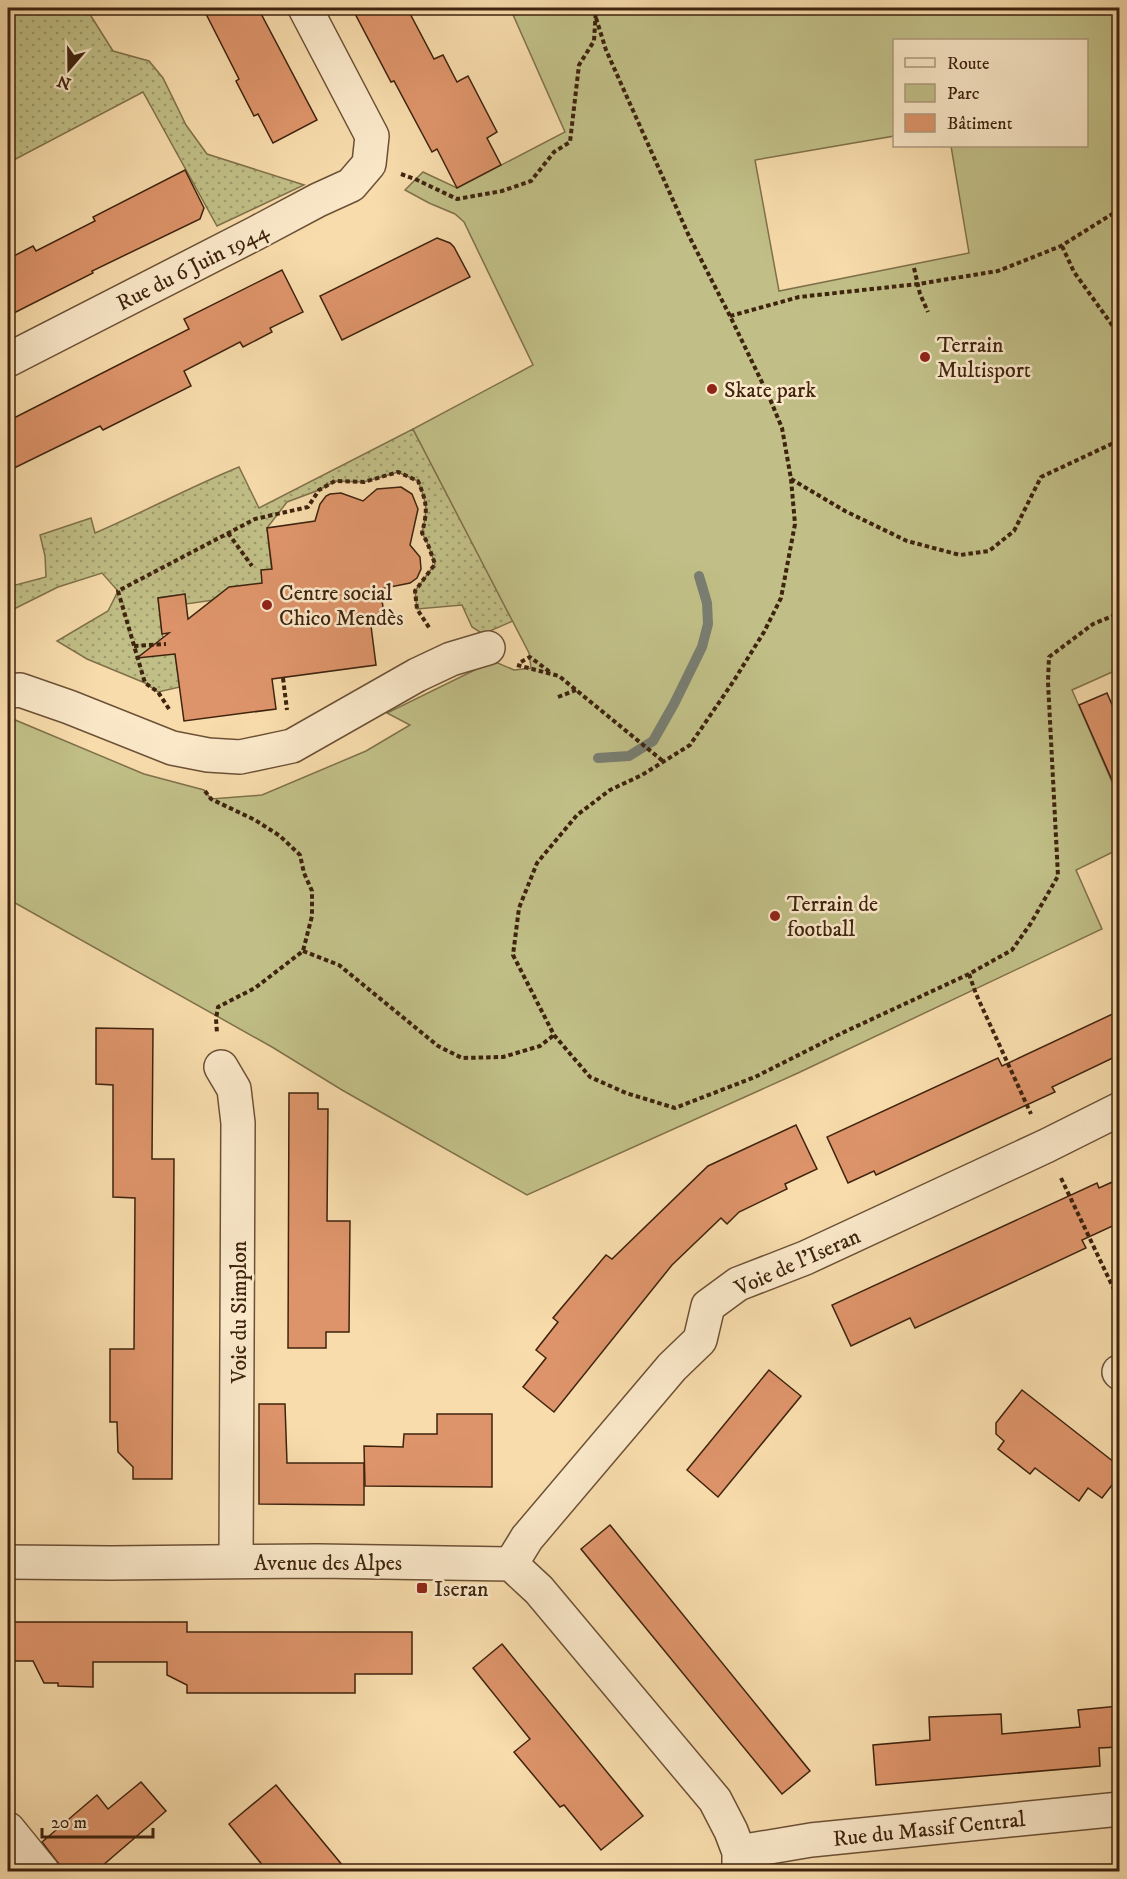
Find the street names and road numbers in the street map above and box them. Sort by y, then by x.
street label: Rue du 6 Juin 1944 [112,217,274,317]
street label: Voie de l'Iseran [730,1222,865,1302]
street label: Voie du Simplon [226,1240,253,1384]
street label: Avenue des Alpes [254,1550,402,1577]
street label: Rue du Massif Central [832,1806,1027,1853]

